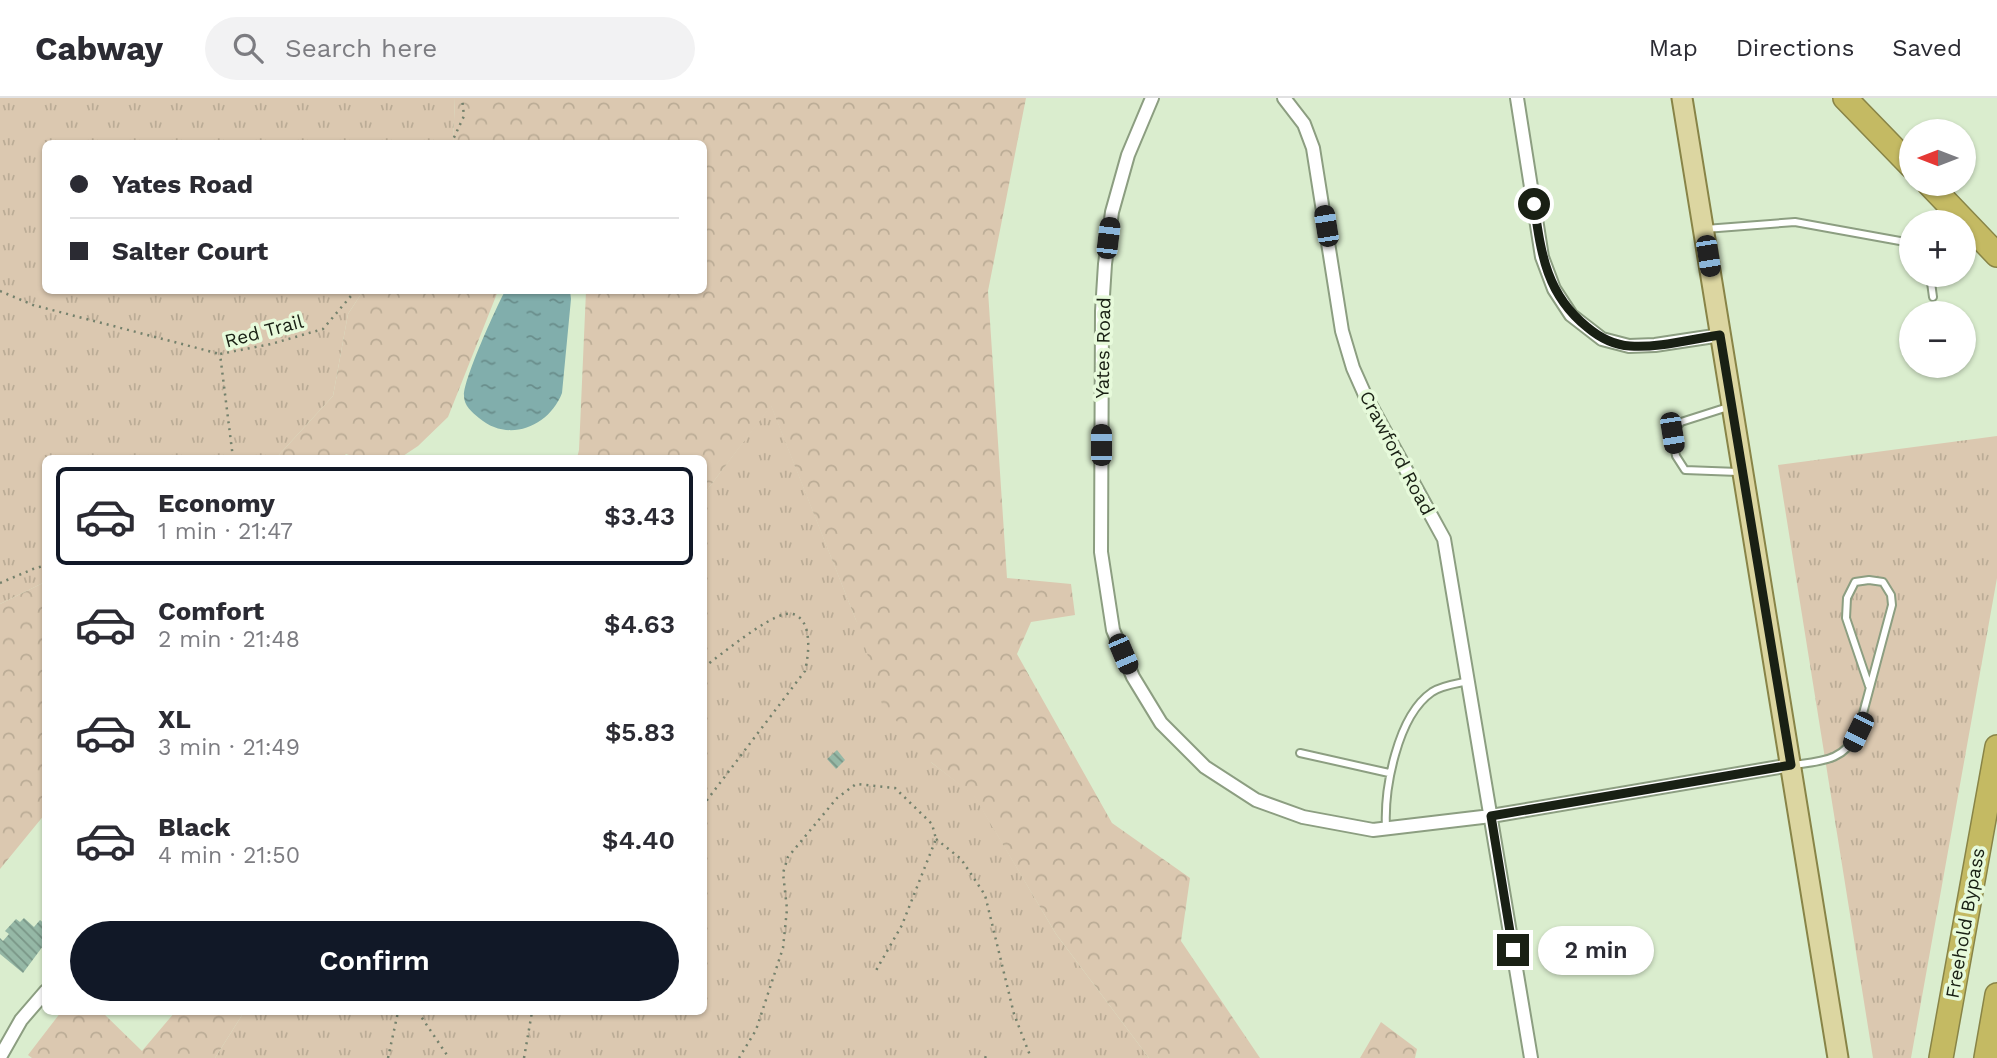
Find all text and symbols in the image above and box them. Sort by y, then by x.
search box [205,17,695,80]
text: Cabway [35,29,163,68]
icon: search [229,29,267,67]
text: Search here [285,33,437,63]
text: Map [1649,34,1698,62]
text: Directions [1736,34,1854,62]
text: Saved [1892,34,1962,62]
north arrow [1899,119,1976,196]
map controls [1899,119,1976,378]
text: Yates Road [112,169,253,199]
route start [1518,188,1550,220]
car [1313,204,1340,248]
button: + [1899,210,1976,287]
car [1096,216,1121,260]
car [1695,234,1722,278]
text: Salter Court [112,236,268,266]
street label: Yates Road [1091,297,1115,399]
button: − [1899,301,1976,378]
street label: Red Trail [222,309,306,353]
street label: Crawford Road [1355,387,1439,519]
car [1659,411,1686,455]
car [1091,424,1112,466]
icon: car [74,485,137,548]
text: Economy [158,488,275,518]
text: $3.43 [604,501,675,531]
text: 1 min · 21:47 [158,518,293,545]
icon: car [74,593,137,656]
text: Comfort [158,596,264,626]
text: $4.63 [604,609,675,639]
text: 2 min · 21:48 [158,626,300,653]
car [1106,631,1141,677]
icon: car [74,701,137,764]
text: XL [158,704,191,734]
car [1840,709,1877,755]
text: $5.83 [605,717,675,747]
text: 3 min · 21:49 [158,734,300,761]
icon: car [74,809,137,872]
text: Black [158,812,230,842]
text: $4.40 [602,825,675,855]
text: 4 min · 21:50 [158,842,300,869]
street label: Freehold Bypass [1940,846,1990,1000]
button: Confirm [70,921,679,1001]
callout: 2 min [1538,926,1653,974]
route end [1497,934,1529,966]
text: 2 min [1564,937,1628,964]

